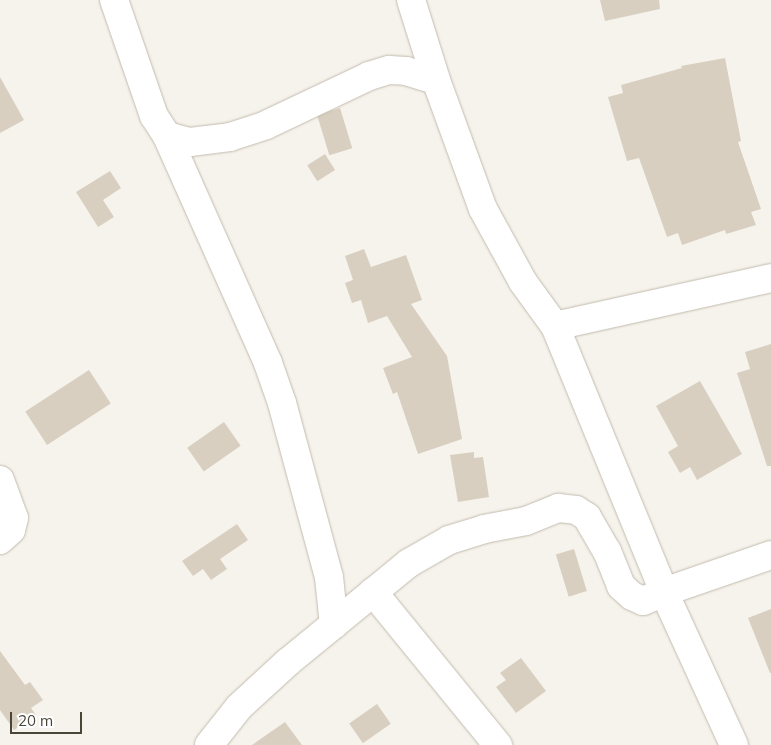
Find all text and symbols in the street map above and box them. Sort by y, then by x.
scale bar [12,702,85,734]
text: 20 m [18,711,53,730]

